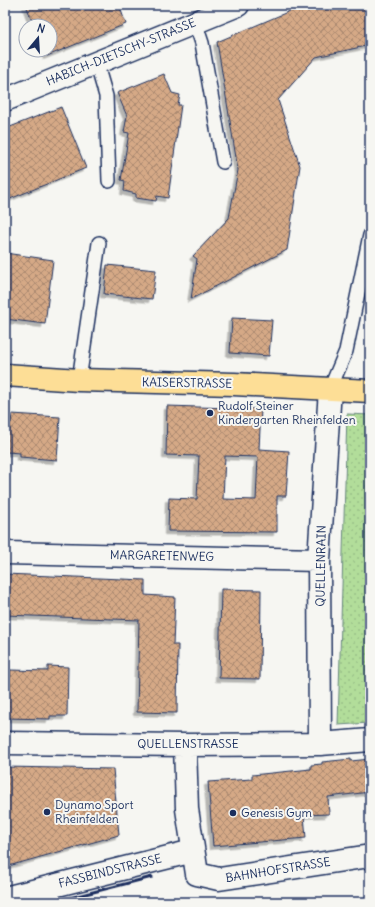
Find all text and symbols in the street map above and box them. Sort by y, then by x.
street label: HABICH-DIETSCHY-STRASSE [44,15,198,88]
north arrow [18,18,58,58]
text: N [35,21,47,36]
street label: KAISERSTRASSE [142,374,232,391]
place label: Rudolf Steiner Kindergarten Rheinfelden [218,398,356,427]
marker: Rudolf Steiner Kindergarten Rheinfelden [205,408,215,418]
street label: QUELLENRAIN [312,525,329,607]
street label: MARGARETENWEG [110,547,215,564]
street label: QUELLENSTRASSE [137,736,239,751]
place label: Dynamo Sport Rheinfelden [55,797,133,826]
place label: Genesis Gym [241,805,312,820]
marker: Dynamo Sport Rheinfelden [42,807,52,817]
marker: Genesis Gym [228,808,238,818]
street label: FASSBINDSTRASSE [57,850,163,891]
street label: BAHNHOFSTRASSE [224,854,331,885]

